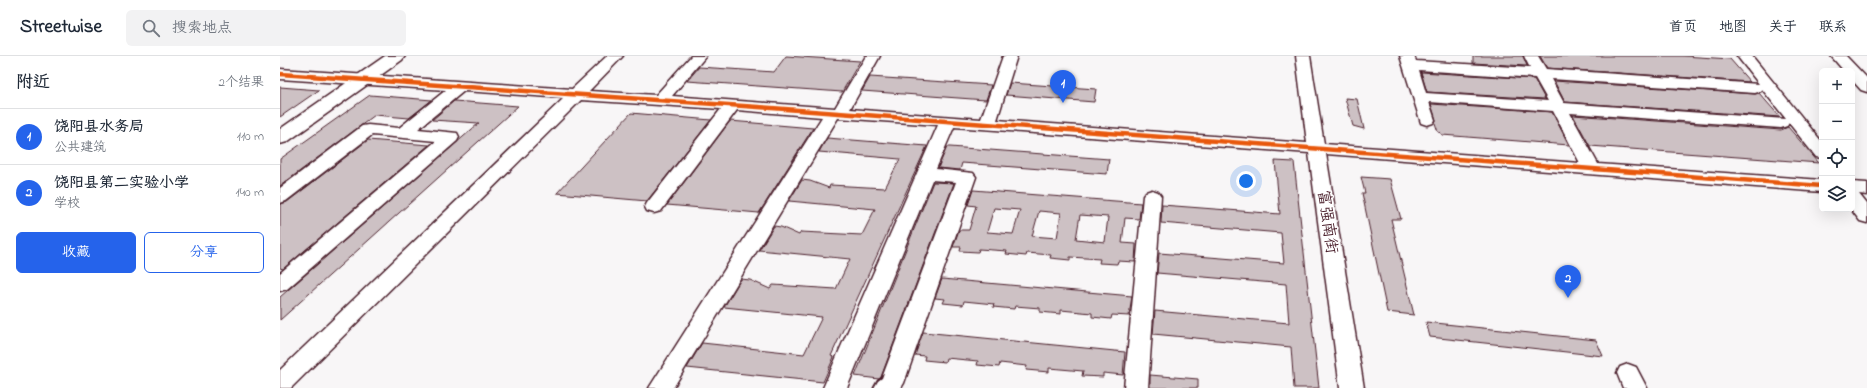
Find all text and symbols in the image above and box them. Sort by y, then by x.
search box [126,10,406,46]
text: Streetwise [20,14,102,41]
icon: search [140,17,162,39]
text: 搜索地点 [172,17,232,39]
text: 首页 [1669,17,1697,38]
text: 地图 [1719,17,1747,38]
text: 关于 [1769,17,1797,38]
text: 联系 [1819,17,1847,38]
map controls [1819,68,1855,212]
button: + [1819,68,1855,104]
text: 附近 [16,70,50,95]
pin: 1 [1050,70,1076,103]
text: 2个结果 [219,73,264,92]
button: − [1819,104,1855,140]
text: 饶阳县水务局 [54,116,144,138]
text: 1 [27,127,31,146]
text: 110 m [237,127,264,146]
text: 公共建筑 [54,138,106,157]
button: locate [1819,140,1855,176]
your location [1236,171,1256,191]
text: 饶阳县第二实验小学 [54,172,189,194]
button: layers [1819,176,1855,212]
text: 2 [26,183,32,202]
text: 140 m [236,183,264,202]
street label: 富强南街 [1311,189,1343,255]
text: 学校 [54,194,80,213]
button: 收藏 [16,232,136,273]
button: 分享 [144,232,264,273]
pin: 2 [1555,265,1581,298]

